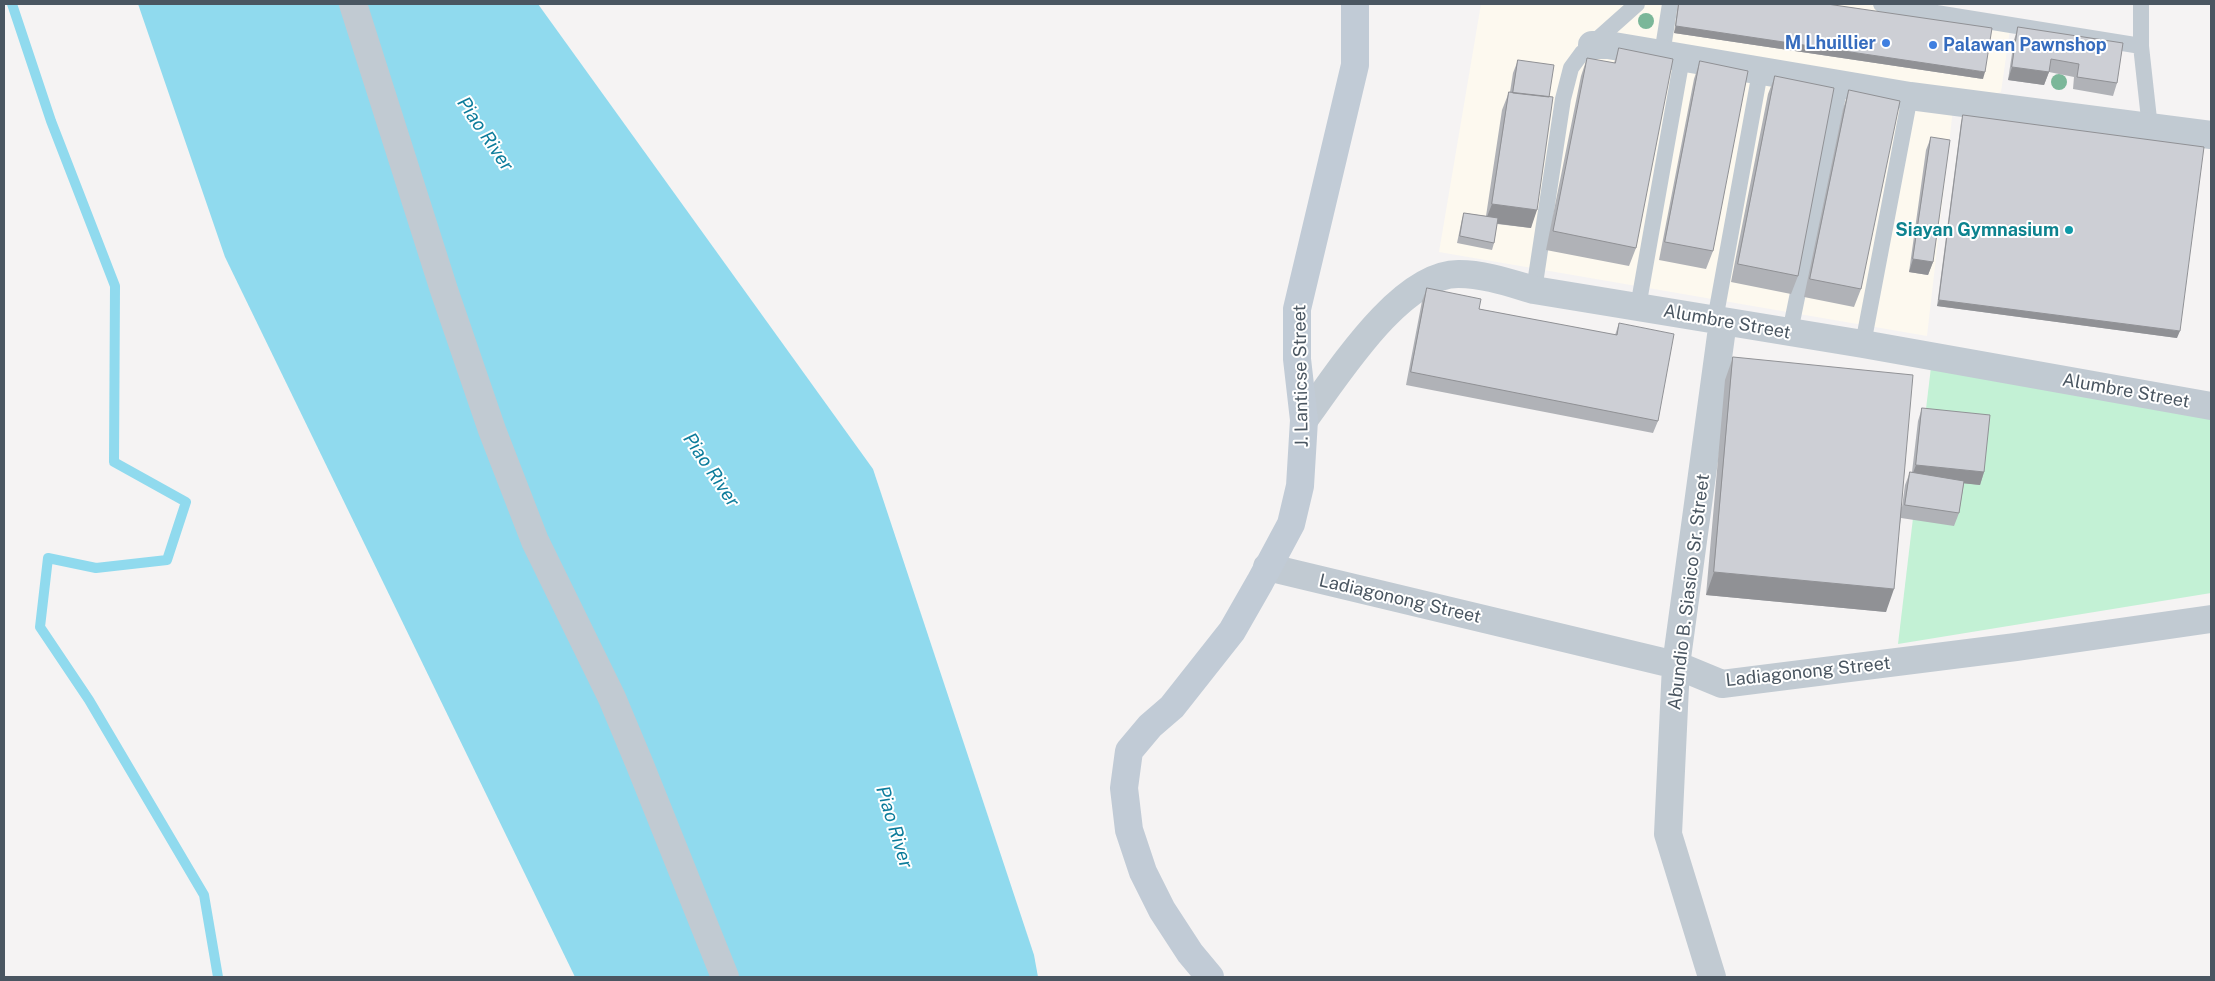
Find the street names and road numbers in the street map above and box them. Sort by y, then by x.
street label: Alumbre Street [1662,300,1792,344]
street label: J. Lanticse Street [1289,304,1313,448]
street label: Alumbre Street [2061,369,2191,413]
street label: Abundio B. Siasico Sr. Street [1664,473,1714,711]
street label: Ladiagonong Street [1317,570,1483,628]
street label: Ladiagonong Street [1725,653,1891,691]

